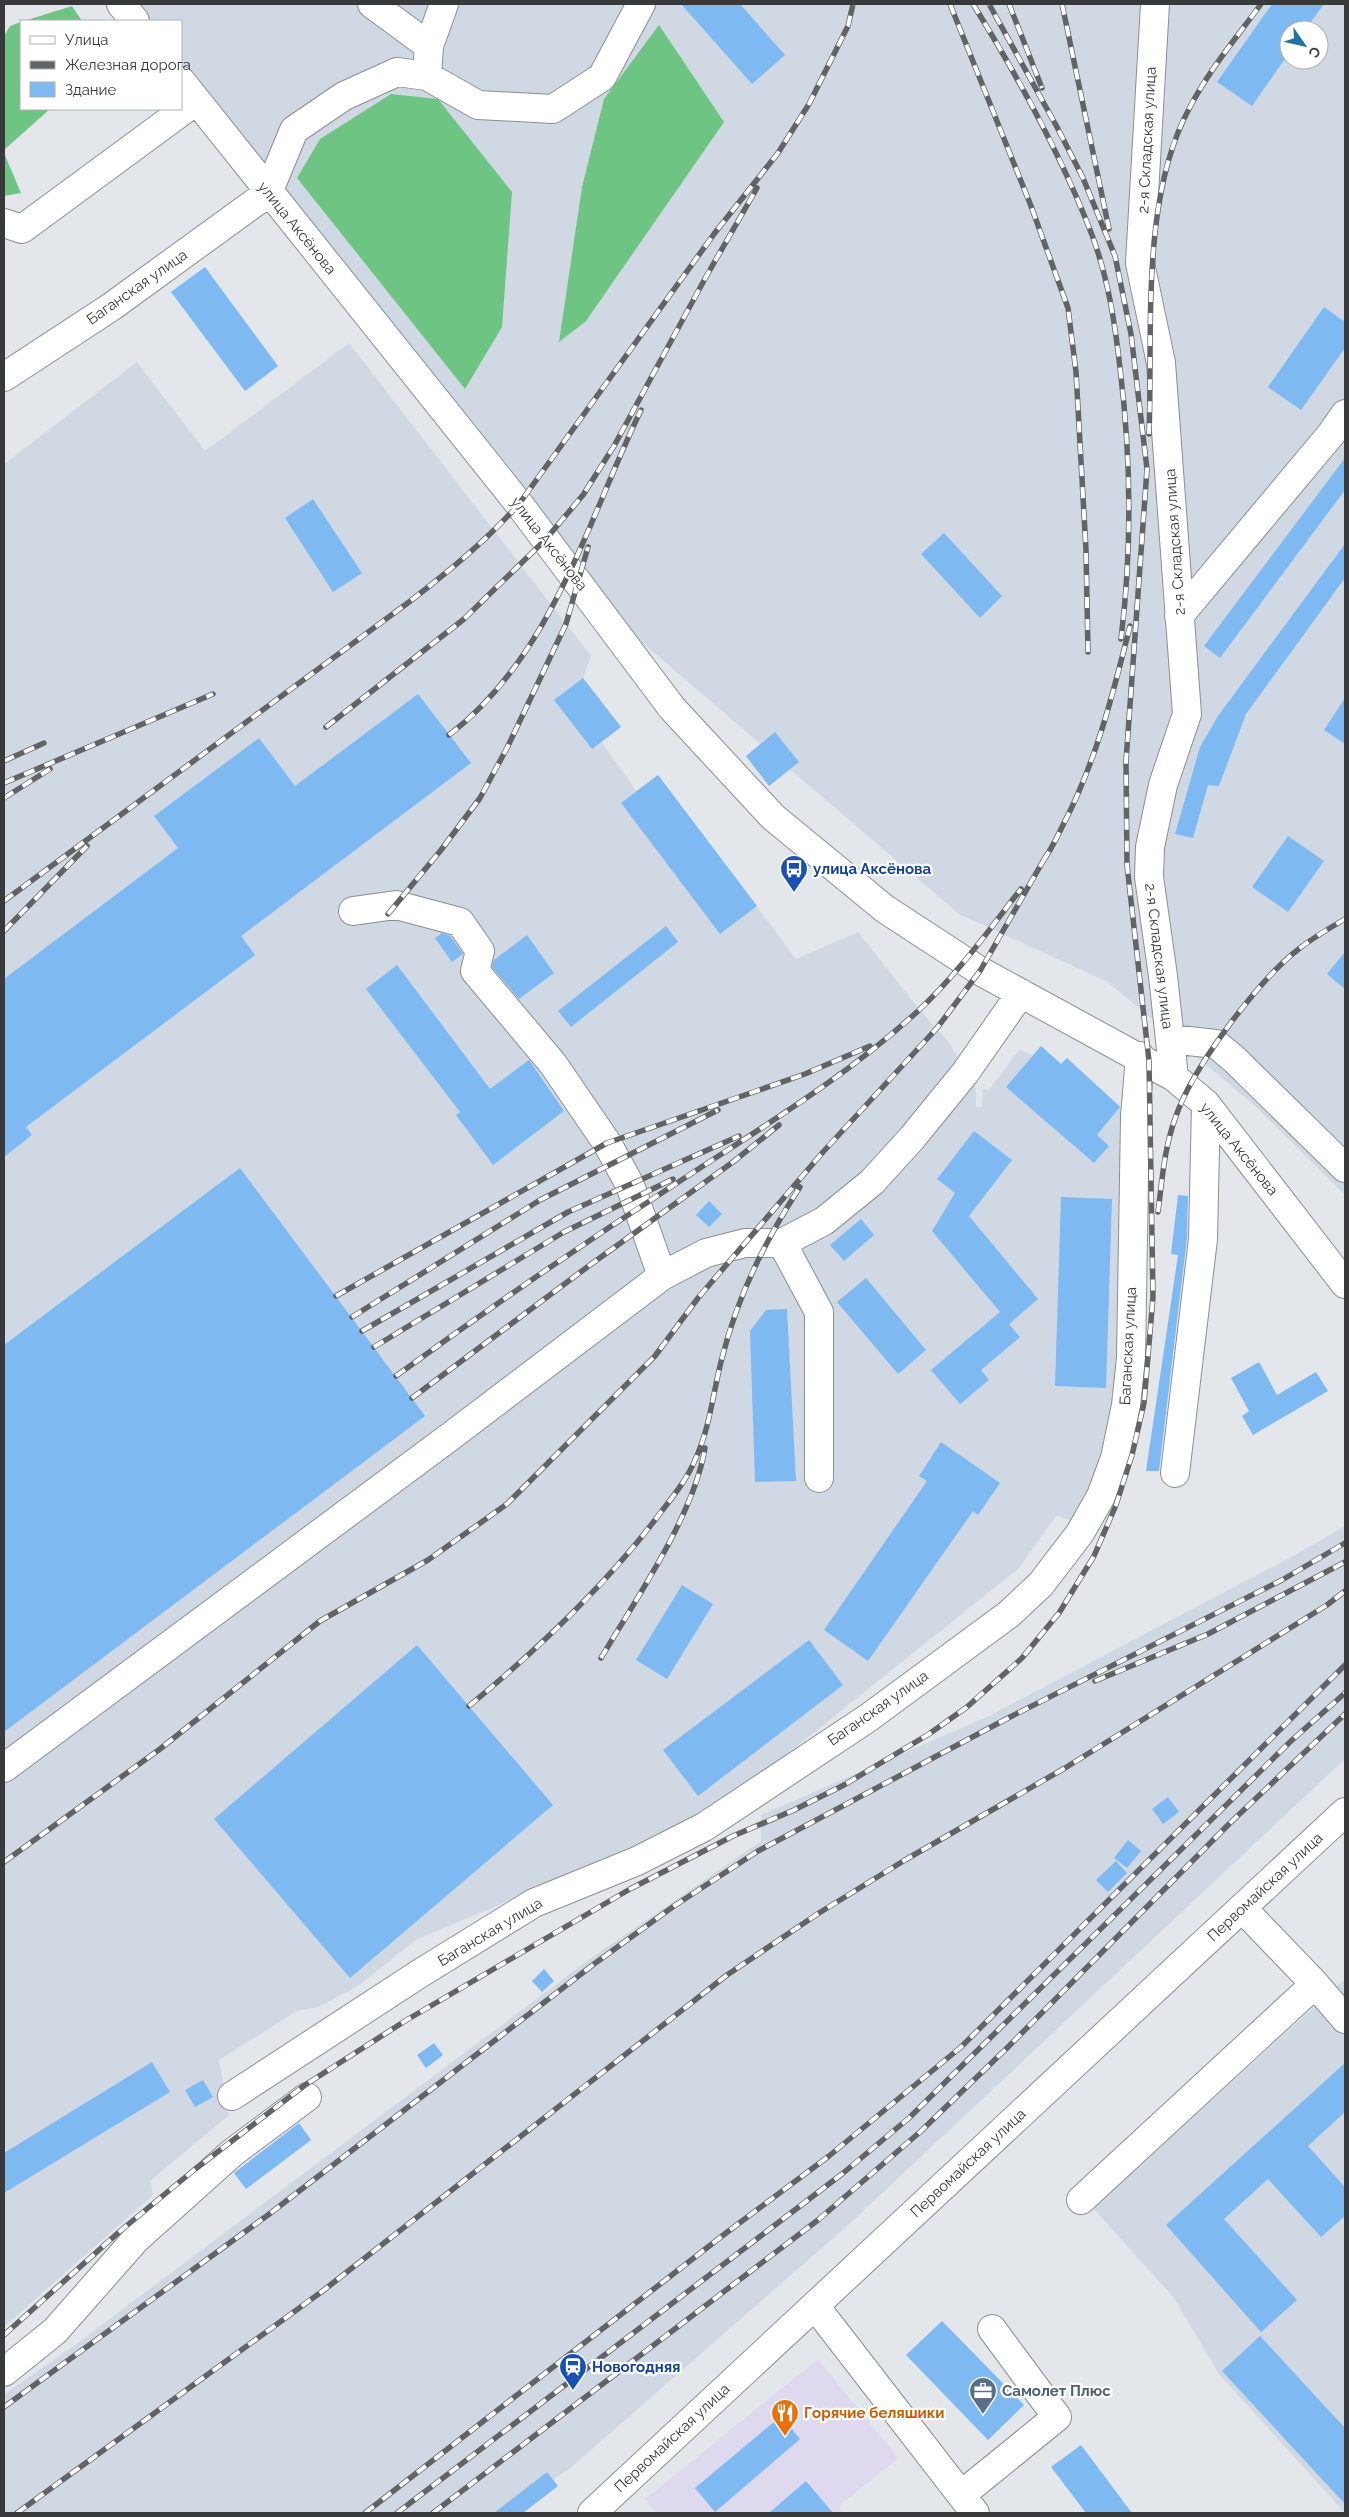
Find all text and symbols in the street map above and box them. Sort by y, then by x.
legend [20,20,182,110]
north arrow [1279,20,1329,70]
text: Улица [65,31,109,49]
text: С [1305,44,1324,61]
text: Железная дорога [65,56,191,74]
street label: 2-я Складская улица [1134,66,1160,214]
text: Здание [65,81,117,99]
street label: улица Аксёнова [254,178,340,278]
street label: Баганская улица [83,246,191,328]
street label: 2-я Складская улица [1161,468,1189,616]
street label: улица Аксёнова [507,493,591,595]
bus stop icon: улица Аксёнова [779,854,809,893]
place label: улица Аксёнова [813,860,932,878]
street label: 2-я Складская улица [1141,882,1177,1030]
street label: улица Аксёнова [1196,1099,1282,1199]
street label: Баганская улица [1116,1286,1140,1406]
street label: Баганская улица [824,1667,932,1749]
street label: Первомайская улица [1204,1829,1326,1945]
street label: Баганская улица [434,1894,546,1970]
street label: Первомайская улица [907,2105,1029,2221]
station icon: Новогодняя [558,2352,588,2391]
place label: Новогодняя [592,2358,681,2376]
office icon: Самолет Плюс [968,2376,998,2415]
street label: Первомайская улица [611,2380,733,2496]
place label: Самолет Плюс [1002,2382,1111,2400]
restaurant icon: Горячие беляшики [770,2398,800,2437]
place label: Горячие беляшики [804,2404,945,2422]

